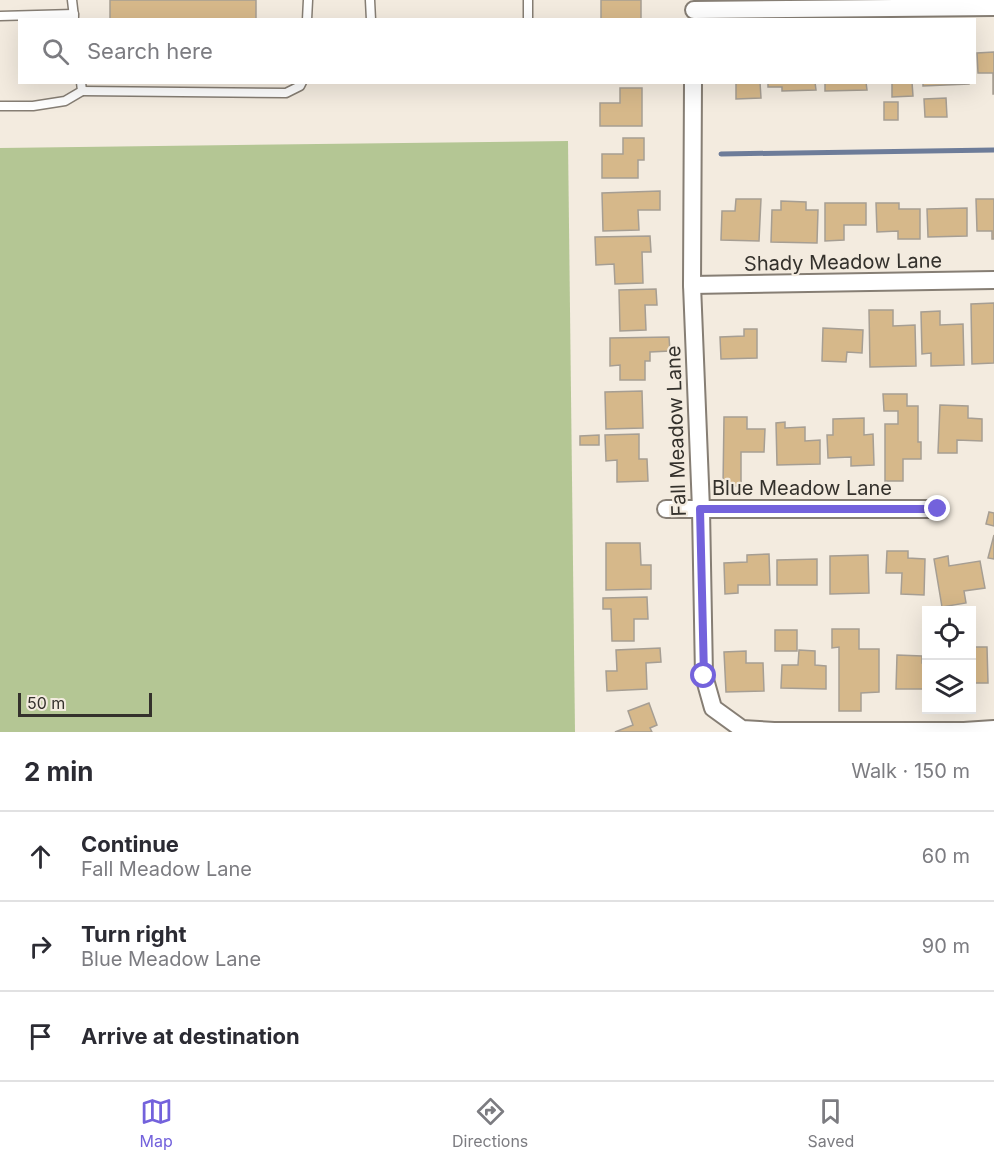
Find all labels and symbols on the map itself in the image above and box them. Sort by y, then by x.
street label: Shady Meadow Lane [744,248,942,276]
street label: Fall Meadow Lane [661,345,691,517]
street label: Blue Meadow Lane [712,476,892,500]
route end [924,495,950,521]
route start [690,662,716,688]
scale bar [18,690,152,718]

